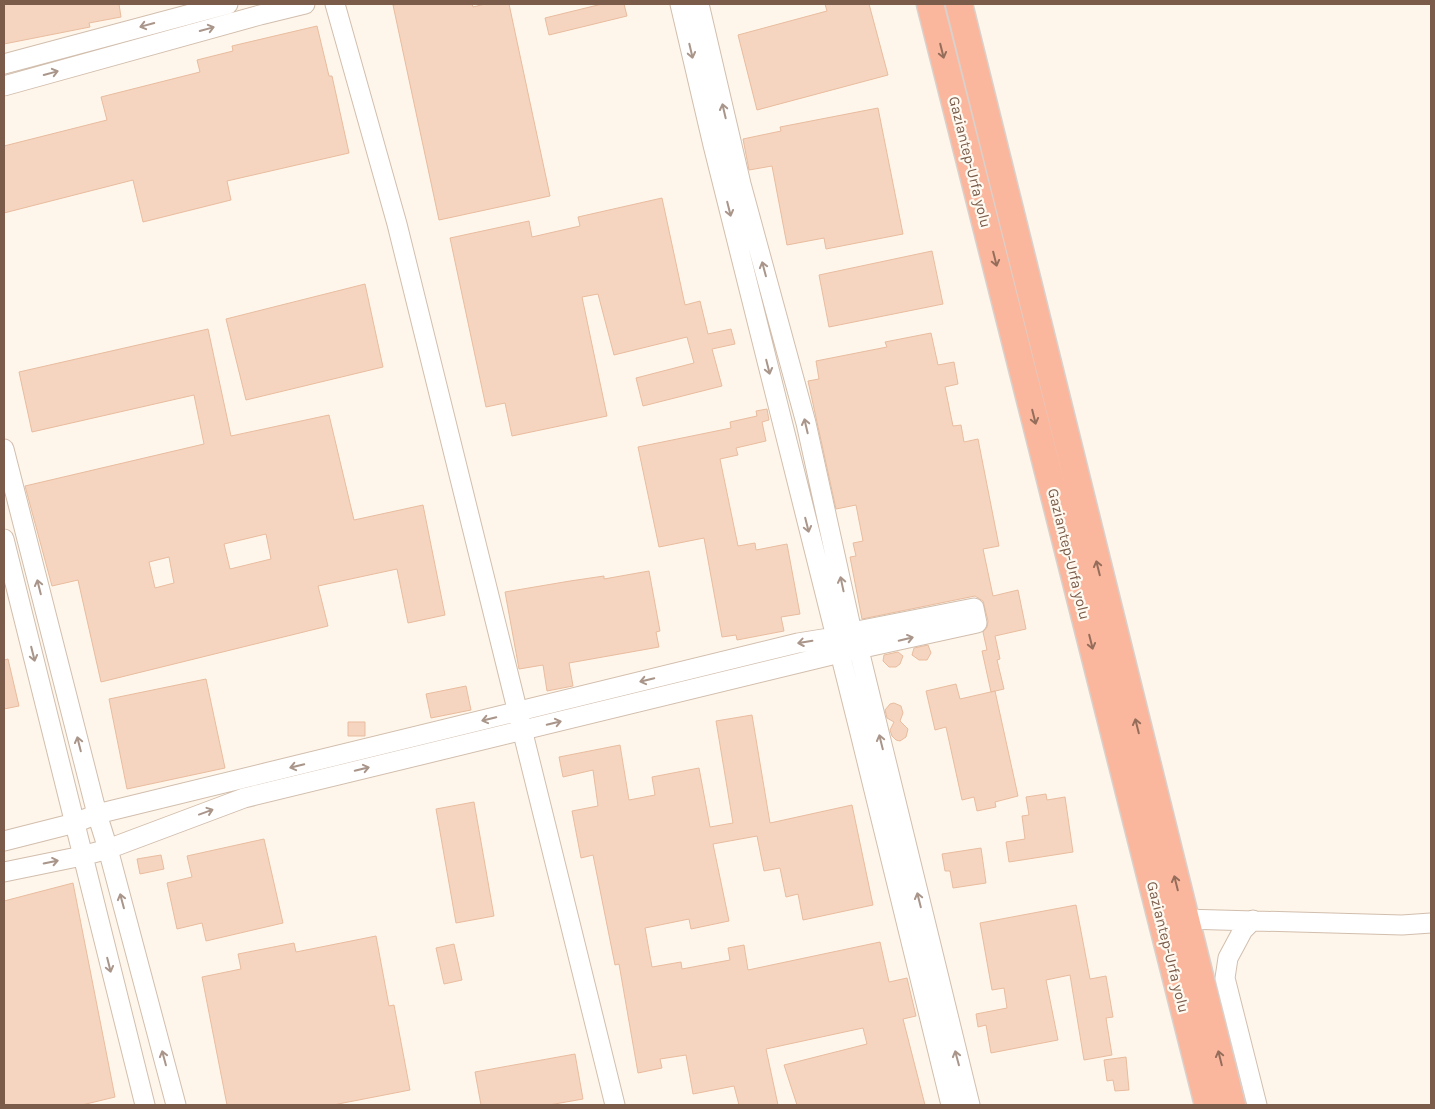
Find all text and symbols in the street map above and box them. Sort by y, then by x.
one-way arrow [139,21,155,31]
one-way arrow [199,24,215,34]
one-way arrow [687,43,696,59]
one-way arrow [938,43,947,59]
one-way arrow [42,67,58,77]
street label: Gaziantep-Urfa yolu [945,94,995,230]
one-way arrow [719,104,728,120]
one-way arrow [725,201,734,217]
one-way arrow [990,251,1000,267]
one-way arrow [759,261,769,277]
one-way arrow [764,359,773,375]
one-way arrow [1030,409,1039,425]
one-way arrow [801,418,810,434]
street label: Gaziantep-Urfa yolu [1044,486,1094,622]
one-way arrow [803,516,812,532]
one-way arrow [1093,560,1102,576]
one-way arrow [836,577,846,593]
one-way arrow [34,579,43,595]
one-way arrow [898,634,914,643]
one-way arrow [1087,634,1096,650]
one-way arrow [797,638,813,648]
one-way arrow [29,646,38,662]
one-way arrow [639,676,655,685]
one-way arrow [481,715,497,724]
one-way arrow [546,718,562,727]
one-way arrow [1132,718,1141,734]
one-way arrow [876,735,885,751]
one-way arrow [74,737,83,753]
one-way arrow [290,762,306,771]
one-way arrow [354,764,370,774]
one-way arrow [198,807,213,816]
one-way arrow [43,857,59,866]
one-way arrow [1170,876,1180,892]
street label: Gaziantep-Urfa yolu [1143,879,1193,1015]
one-way arrow [914,893,923,909]
one-way arrow [117,894,126,910]
one-way arrow [105,956,115,972]
one-way arrow [1214,1050,1224,1066]
one-way arrow [159,1051,168,1067]
one-way arrow [952,1051,962,1067]

